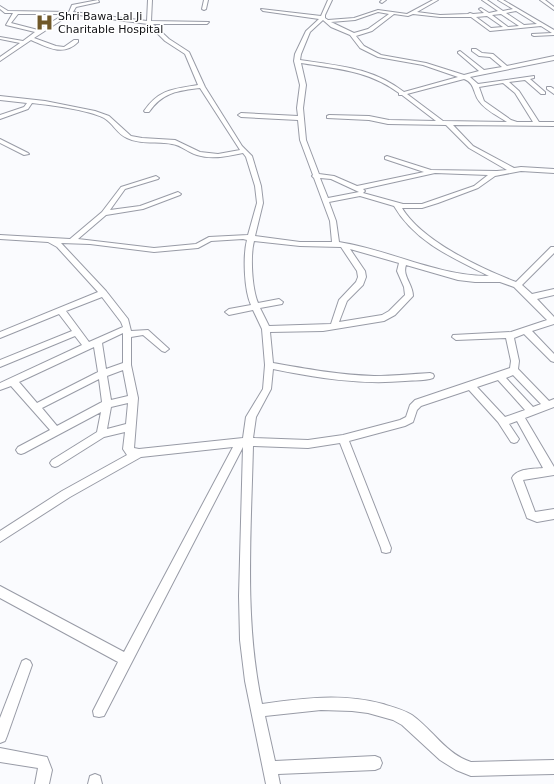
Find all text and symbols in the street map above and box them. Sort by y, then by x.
place label: Shri Bawa Lal Ji Charitable Hospital [58,10,163,36]
hospital icon: Shri Bawa Lal Ji Charitable Hospital [35,12,55,32]

